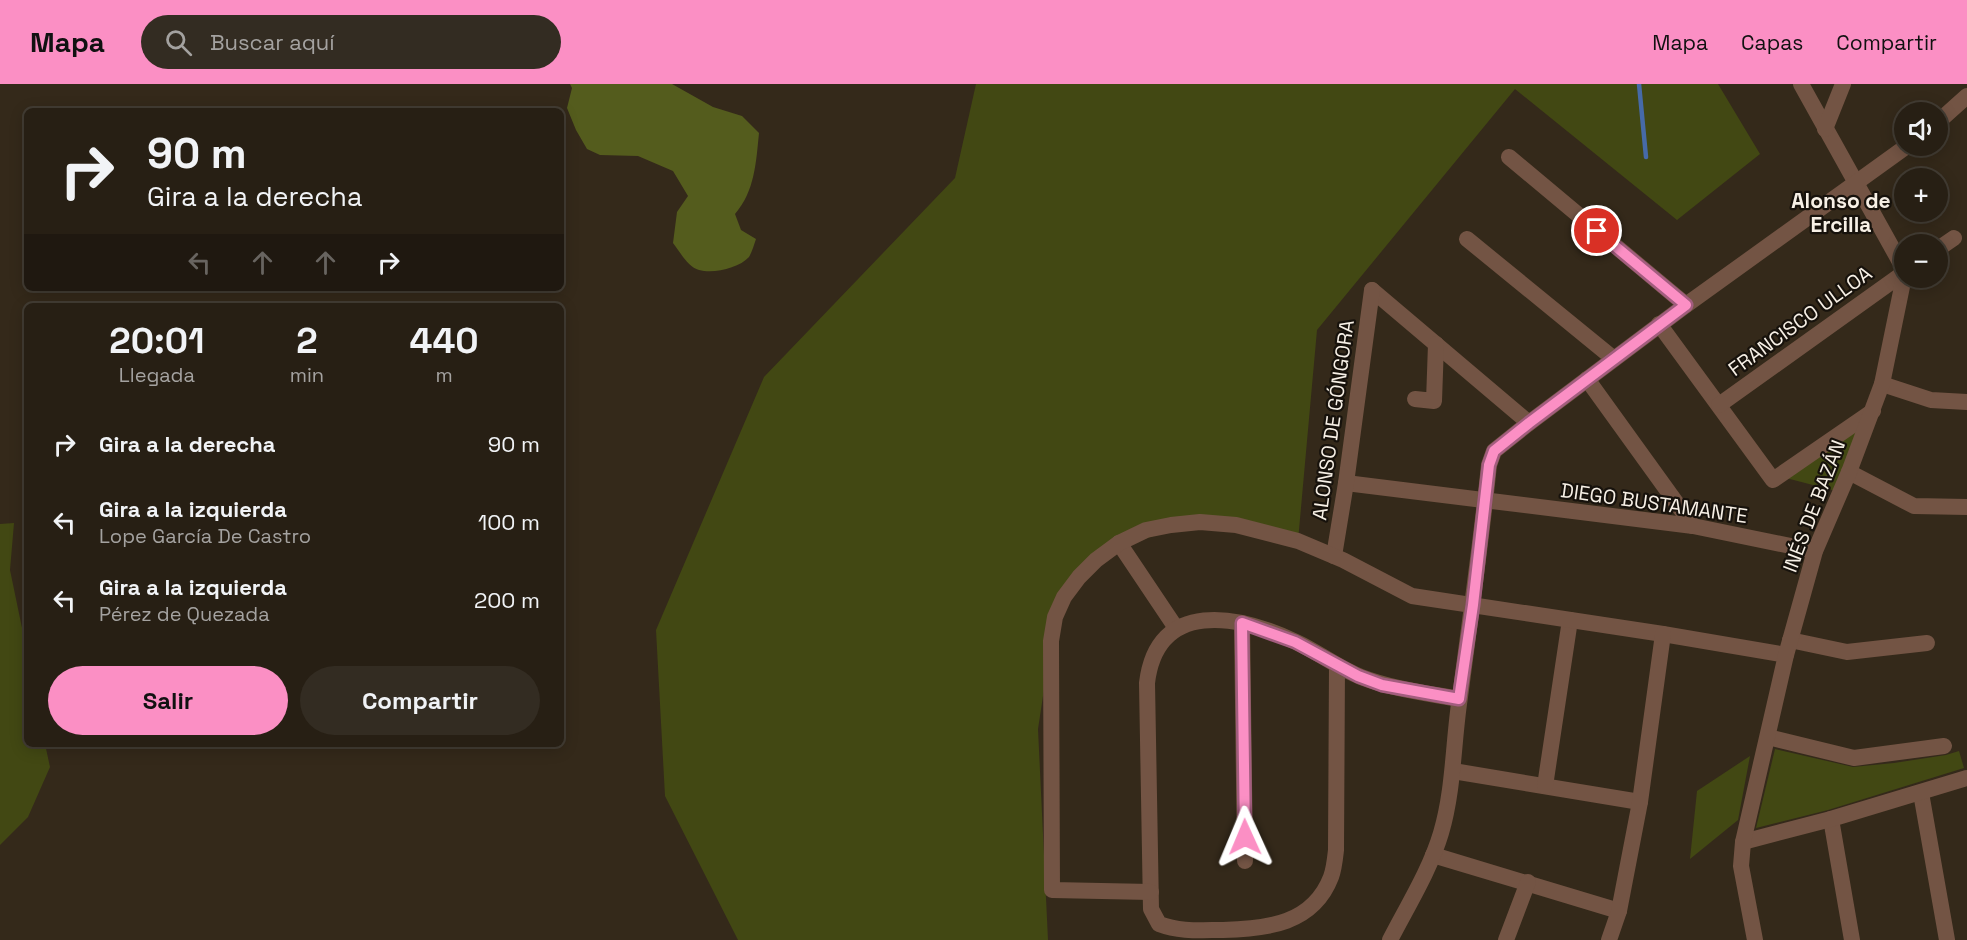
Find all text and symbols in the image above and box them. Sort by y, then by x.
search box [141,15,561,69]
text: Mapa [30,24,105,60]
icon: search [162,26,195,59]
text: Buscar aquí [210,28,335,56]
text: Mapa [1652,29,1708,56]
text: Capas [1741,29,1803,56]
text: Compartir [1836,29,1937,56]
map controls [1894,102,1948,288]
button: sound [1894,102,1948,156]
text: 90 m [147,127,247,180]
icon: right [48,132,126,210]
button: + [1894,168,1948,222]
text: Gira a la derecha [147,179,362,214]
district label: Alonso de Ercilla [1791,187,1891,238]
pin [1571,205,1622,256]
icon: arrive [1580,214,1613,247]
button: − [1894,234,1948,288]
icon: left [183,246,216,279]
icon: ahead [246,246,279,279]
icon: ahead [309,246,342,279]
icon: right [372,246,405,279]
street label: FRANCISCO ULLOA [1723,260,1877,382]
text: 20:01 [109,318,204,364]
text: 2 [296,318,318,364]
text: 440 [410,318,479,364]
street label: ALONSO DE GÓNGORA [1306,318,1360,522]
text: Llegada [119,362,195,388]
text: min [290,362,324,388]
text: m [435,362,453,388]
icon: right [48,428,81,461]
text: Gira a la derecha [99,430,276,458]
text: 90 m [488,430,540,458]
street label: INÉS DE BAZÁN [1777,436,1851,576]
street label: DIEGO BUSTAMANTE [1559,477,1749,529]
text: Gira a la izquierda [99,495,287,523]
icon: left [48,506,81,539]
text: 100 m [478,508,540,536]
text: Lope García De Castro [99,523,311,549]
text: Gira a la izquierda [99,573,287,601]
icon: left [48,584,81,617]
text: 200 m [474,586,540,614]
text: Pérez de Quezada [99,601,270,627]
button: Salir [48,666,288,735]
button: Compartir [300,666,540,735]
position arrow [1213,805,1277,869]

